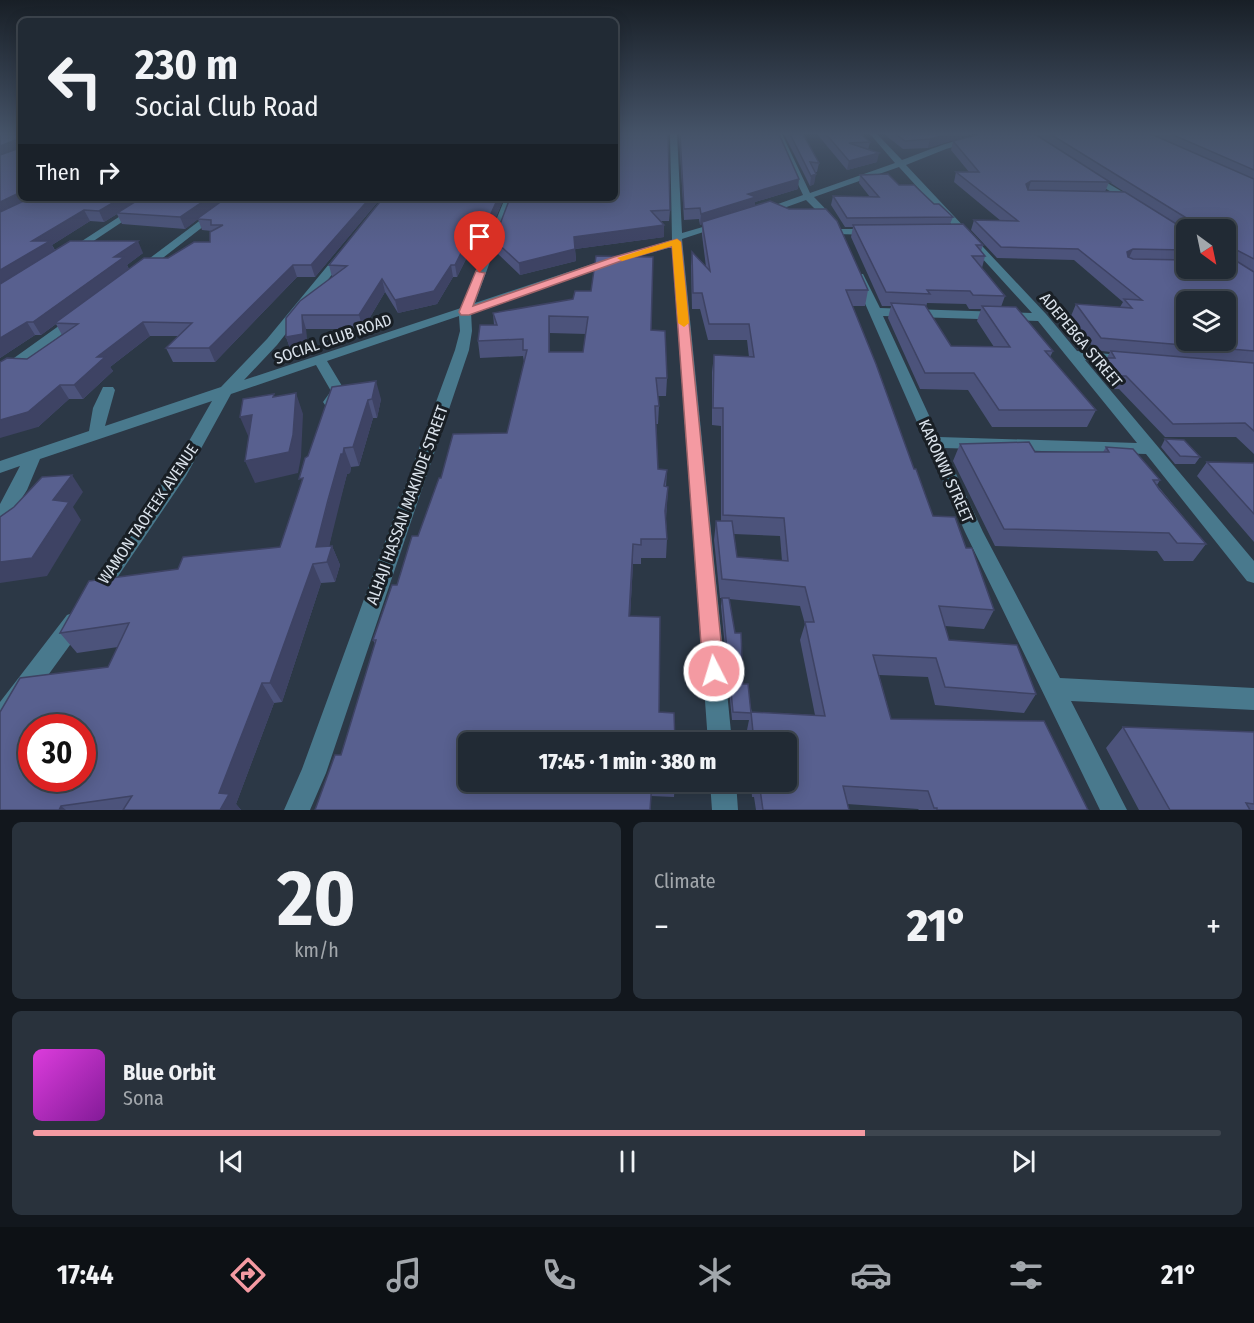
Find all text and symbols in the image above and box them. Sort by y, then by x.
text: 230 m [135,40,238,90]
icon: left [36,42,114,120]
text: Social Club Road [135,91,319,123]
icon: right [92,156,125,189]
text: Then [36,159,80,186]
pin [454,211,505,273]
north arrow [1176,219,1236,279]
map controls [1176,219,1236,351]
icon: arrive [463,220,496,253]
street label: ADEPEBGA STREET [1036,289,1126,391]
button: layers [1176,291,1236,351]
street label: SOCIAL CLUB ROAD [272,310,394,368]
street label: ALHAJI HASSAN MAKINDE STREET [362,402,452,607]
street label: KARONWI STREET [915,416,978,526]
street label: WAMON TAOFEEK AVENUE [94,440,202,588]
position arrow [682,639,746,703]
speed limit sign: 30 [18,714,96,792]
text: 17:45 · 1 min · 380 m [539,748,716,775]
text: 20 [277,852,356,946]
text: Climate [654,869,716,893]
text: 21° [907,899,968,953]
text: − [654,907,669,947]
text: + [1206,907,1221,947]
text: km/h [294,938,339,962]
text: Blue Orbit [123,1059,216,1086]
text: Sona [123,1086,164,1110]
icon: previous [215,1145,248,1178]
icon: pause [611,1145,644,1178]
icon: next [1007,1145,1040,1178]
icon: directions [227,1254,269,1296]
icon: music [383,1254,425,1296]
icon: phone [538,1254,580,1296]
icon: climate [694,1254,736,1296]
icon: car [850,1254,892,1296]
icon: filters [1005,1254,1047,1296]
text: 17:44 [57,1259,114,1291]
text: 21° [1161,1259,1197,1291]

